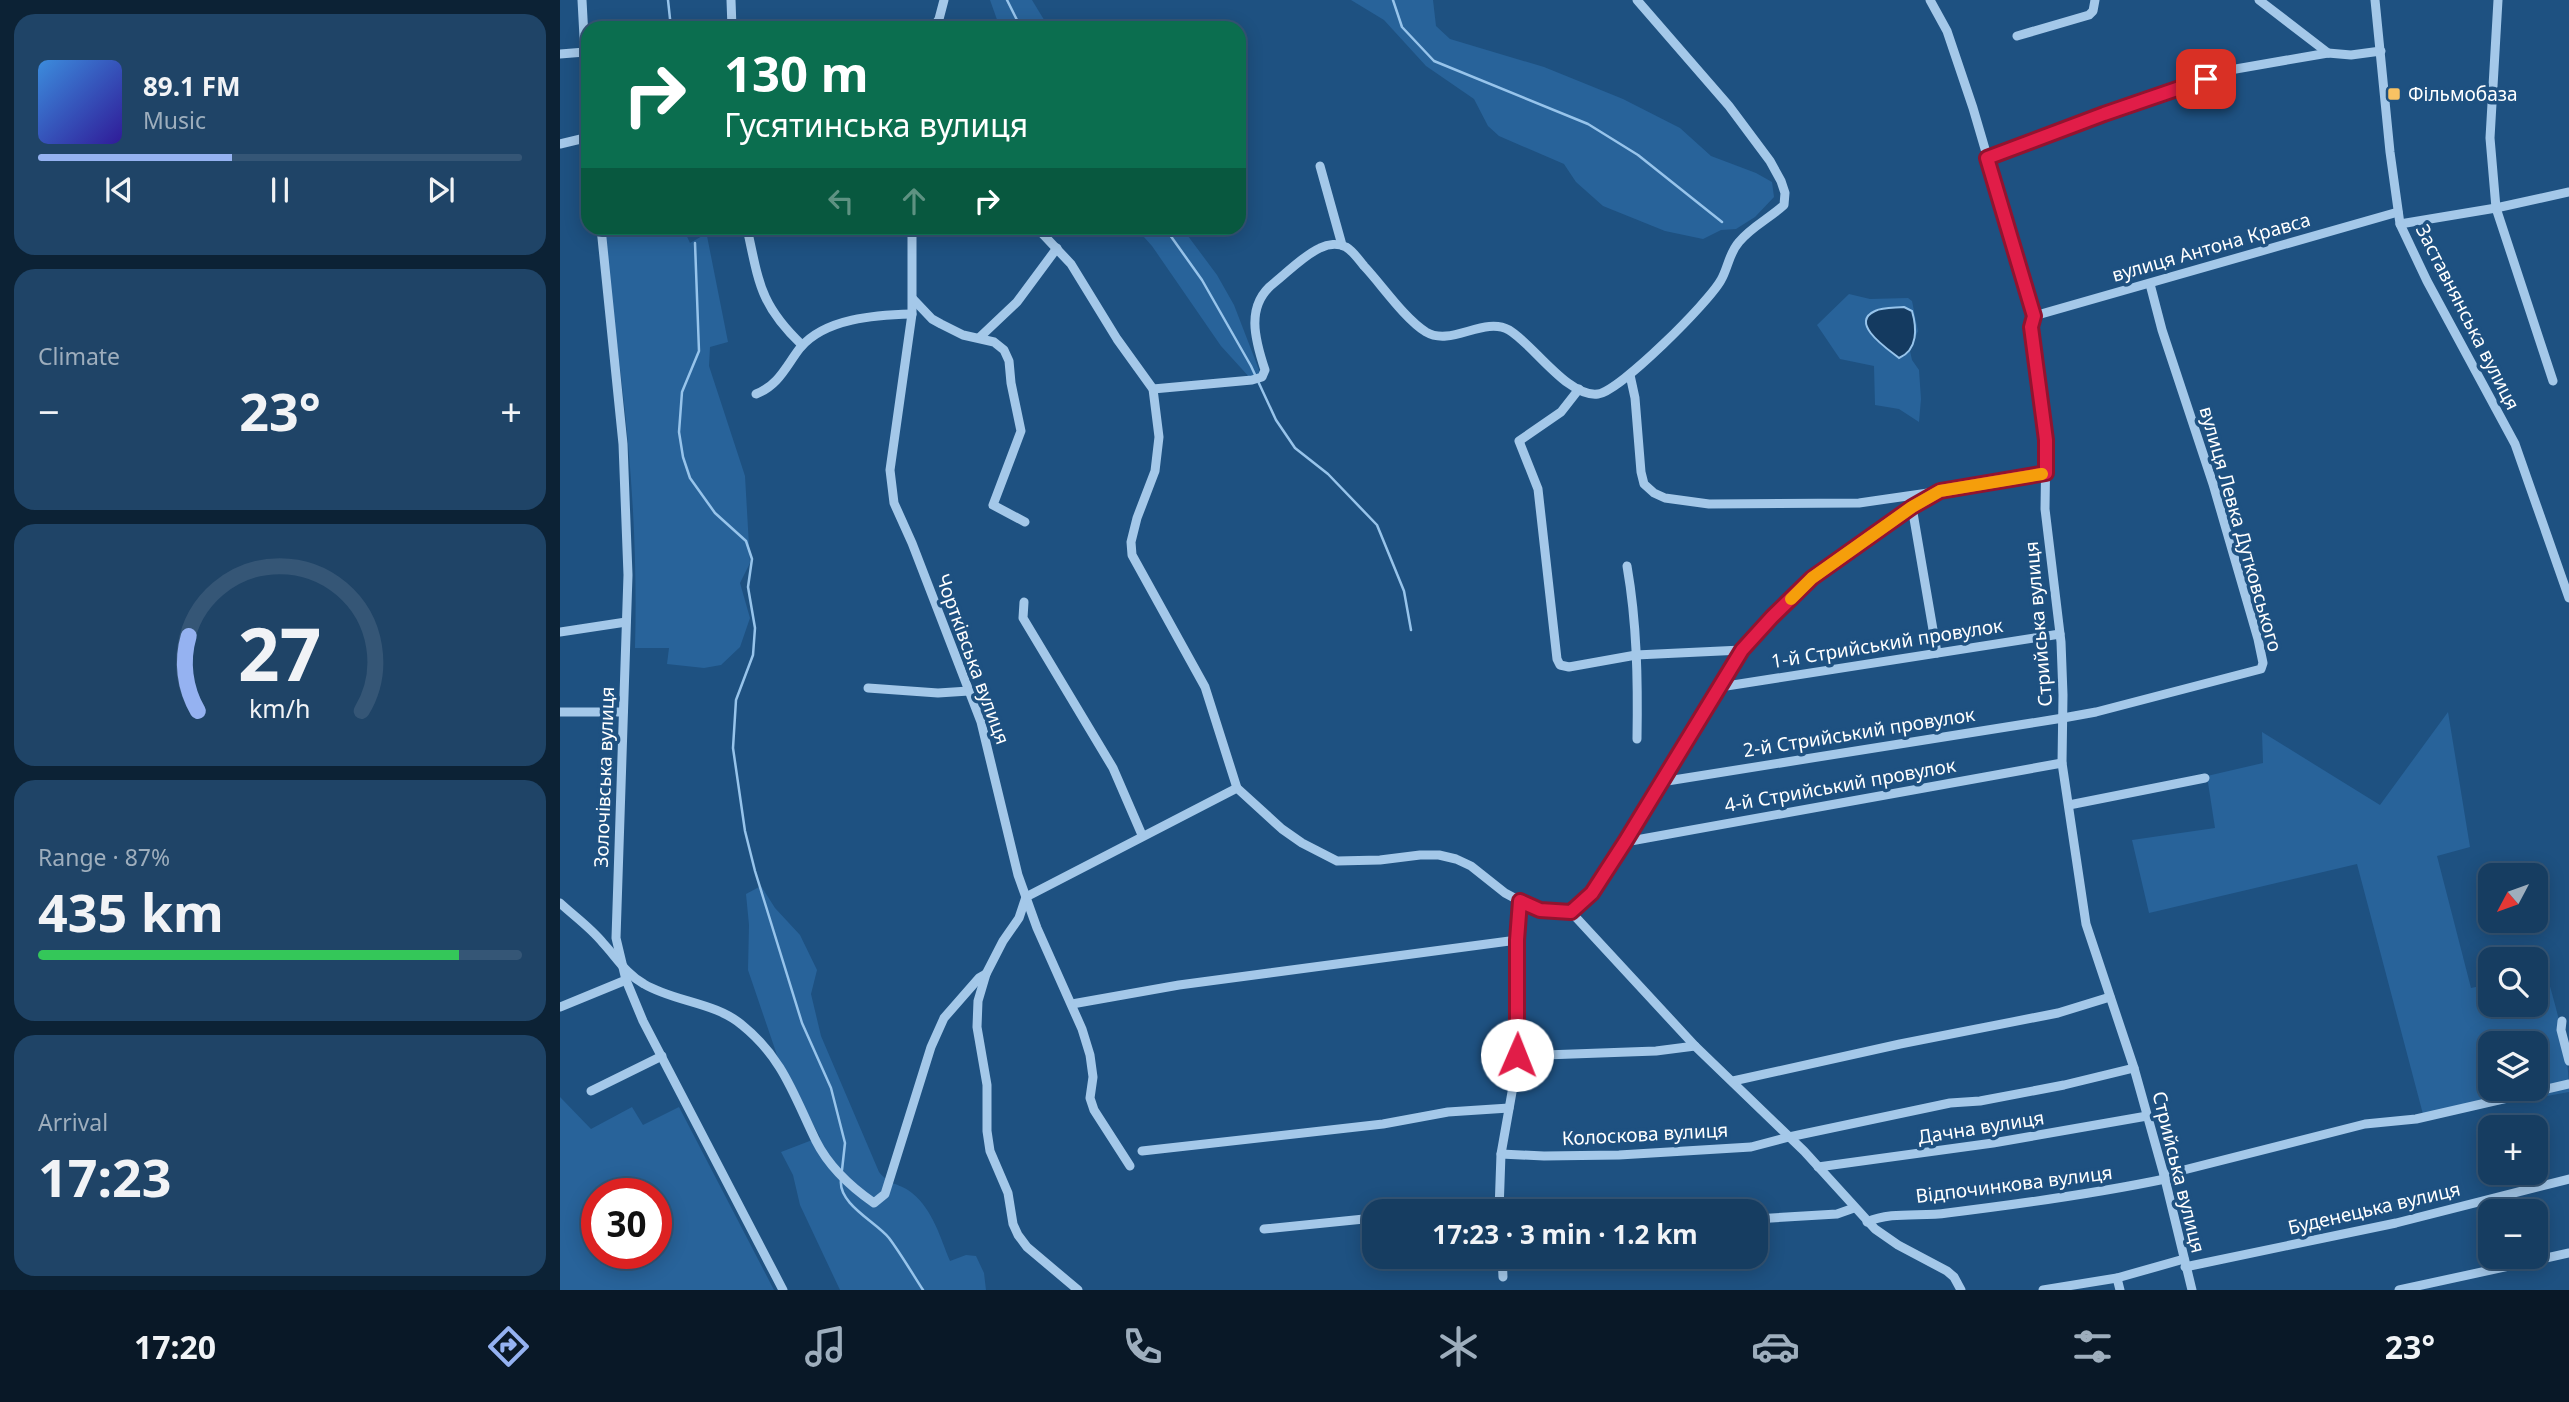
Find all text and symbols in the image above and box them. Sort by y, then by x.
text: 130 m [724,40,869,106]
icon: right [609,49,700,140]
pin [2176,49,2236,109]
icon: arrive [2187,60,2225,98]
text: 89.1 FM [143,68,240,104]
place label: Фільмобаза [2408,81,2518,107]
marker: Фільмобаза [2386,86,2402,102]
text: Гусятинська вулиця [724,103,1028,146]
text: Music [143,104,206,136]
icon: previous [100,171,138,209]
icon: pause [261,171,299,209]
icon: next [422,171,460,209]
icon: left [822,182,860,220]
icon: ahead [895,182,933,220]
icon: right [968,182,1006,220]
street label: вулиця Антона Кравса [2109,206,2313,288]
street label: Заставнянська вулиця [2410,220,2526,414]
text: Climate [38,340,120,372]
text: 23° [239,375,321,446]
text: − [38,385,60,437]
text: + [500,385,522,437]
street label: вулиця Левка Дутковського [2193,403,2289,655]
street label: Стрийська вулиця [2018,540,2058,708]
street label: Чортківська вулиця [930,570,1016,748]
text: 27 [238,603,322,702]
street label: 1-й Стрийський провулок [1769,612,2005,674]
street label: Золочівська вулиця [588,686,620,868]
text: km/h [249,691,311,725]
street label: 2-й Стрийський провулок [1741,701,1977,763]
street label: 4-й Стрийський провулок [1722,752,1958,818]
text: Range · 87% [38,841,170,873]
north arrow [2478,863,2548,933]
map controls [2478,863,2548,1269]
text: 435 km [38,876,224,947]
button: search [2478,947,2548,1017]
position arrow [1480,1018,1554,1092]
button: layers [2478,1031,2548,1101]
street label: Стрийська вулиця [2146,1088,2212,1256]
street label: Дачна вулиця [1916,1104,2046,1150]
text: Arrival [38,1106,108,1138]
button: + [2478,1115,2548,1185]
street label: Колоскова вулиця [1561,1117,1729,1151]
text: 17:23 [38,1141,172,1212]
street label: Відпочинкова вулиця [1914,1159,2114,1209]
street label: Буденецька вулиця [2285,1176,2463,1240]
speed limit sign: 30 [581,1178,672,1269]
button: − [2478,1199,2548,1269]
text: 17:23 · 3 min · 1.2 km [1432,1216,1698,1252]
icon: directions [484,1322,533,1371]
icon: music [801,1322,850,1371]
icon: phone [1118,1322,1167,1371]
icon: climate [1434,1322,1483,1371]
icon: car [1751,1322,1800,1371]
icon: filters [2068,1322,2117,1371]
text: 17:20 [134,1325,216,1368]
text: 23° [2385,1325,2435,1368]

